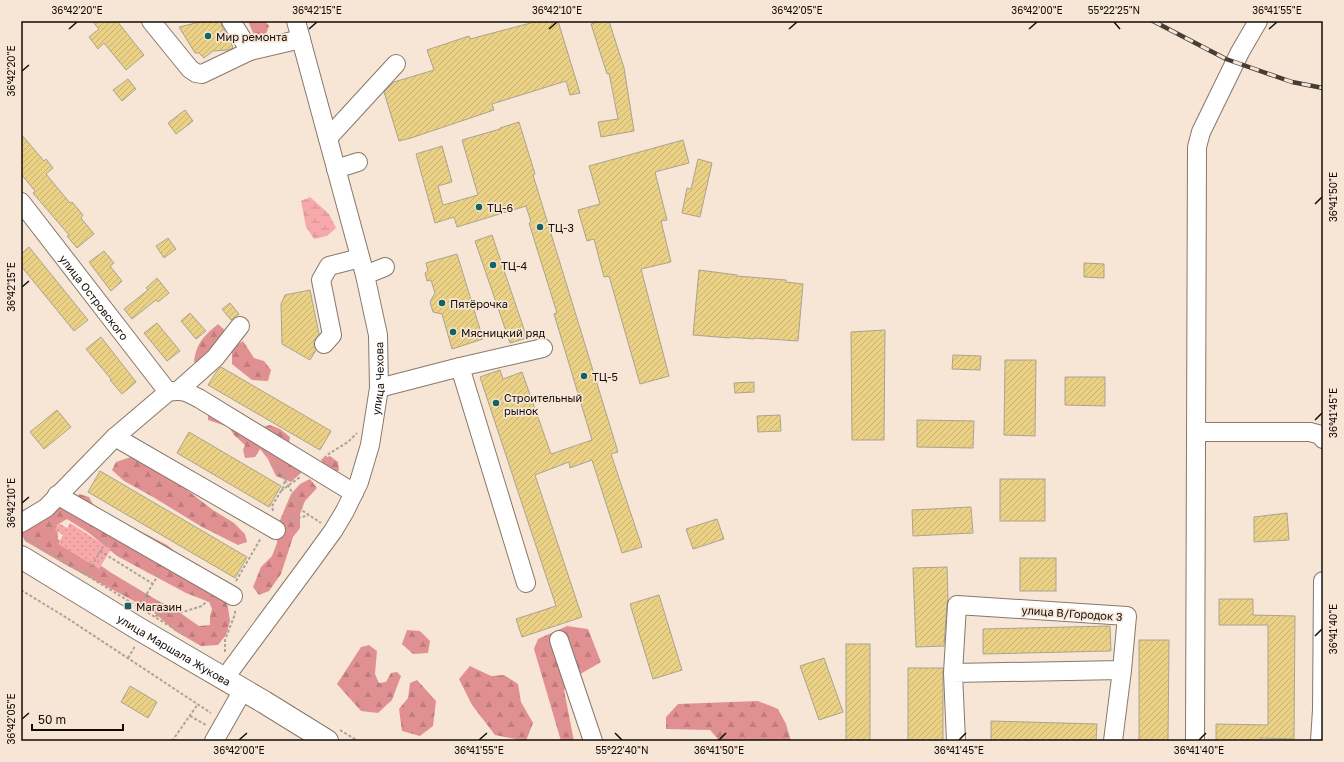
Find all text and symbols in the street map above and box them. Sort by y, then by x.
text: 36°42'20"E [52,4,103,16]
text: 36°42'15"E [292,4,342,16]
text: 36°42'10"E [532,4,582,16]
text: 36°42'05"E [772,4,823,16]
text: 36°42'00"E [1011,4,1063,16]
text: 55°22'25"N [1088,4,1140,16]
text: 36°41'55"E [1252,4,1302,16]
place label: Мир ремонта [216,30,287,43]
marker: Мир ремонта [203,31,213,41]
text: 36°42'20"E [5,46,17,97]
text: 36°41'50"E [1327,172,1339,222]
place label: ТЦ-6 [487,201,513,214]
marker: ТЦ-6 [474,202,484,212]
place label: ТЦ-3 [548,221,574,234]
marker: ТЦ-3 [535,222,545,232]
street label: улица Островского [57,252,132,342]
place label: ТЦ-4 [501,259,527,272]
marker: ТЦ-4 [488,260,498,270]
text: 36°42'15"E [5,262,17,312]
place label: Пятёрочка [450,297,508,310]
marker: Пятёрочка [437,298,447,308]
place label: Мясницкий ряд [461,326,545,339]
marker: Мясницкий ряд [448,327,458,337]
street label: улица Чехова [368,342,386,416]
place label: ТЦ-5 [592,370,618,383]
marker: ТЦ-5 [579,371,589,381]
text: 36°41'45"E [1327,388,1339,438]
place label: Строительный рынок [504,391,582,417]
marker: Строительный рынок [491,398,501,408]
text: 36°42'10"E [5,478,17,528]
place label: Магазин [136,600,182,613]
marker: Магазин [123,601,133,611]
street label: улица В/Городок 3 [1021,603,1123,623]
text: 36°41'40"E [1327,604,1339,654]
street label: улица Маршала Жукова [115,611,233,688]
text: 36°42'05"E [5,694,17,745]
scale bar [32,706,123,732]
text: 50 m [38,712,66,727]
text: 36°42'00"E [213,744,265,756]
text: 36°41'55"E [454,744,504,756]
text: 55°22'40"N [595,744,649,756]
text: 36°41'50"E [694,744,744,756]
text: 36°41'45"E [934,744,984,756]
text: 36°41'40"E [1174,744,1224,756]

